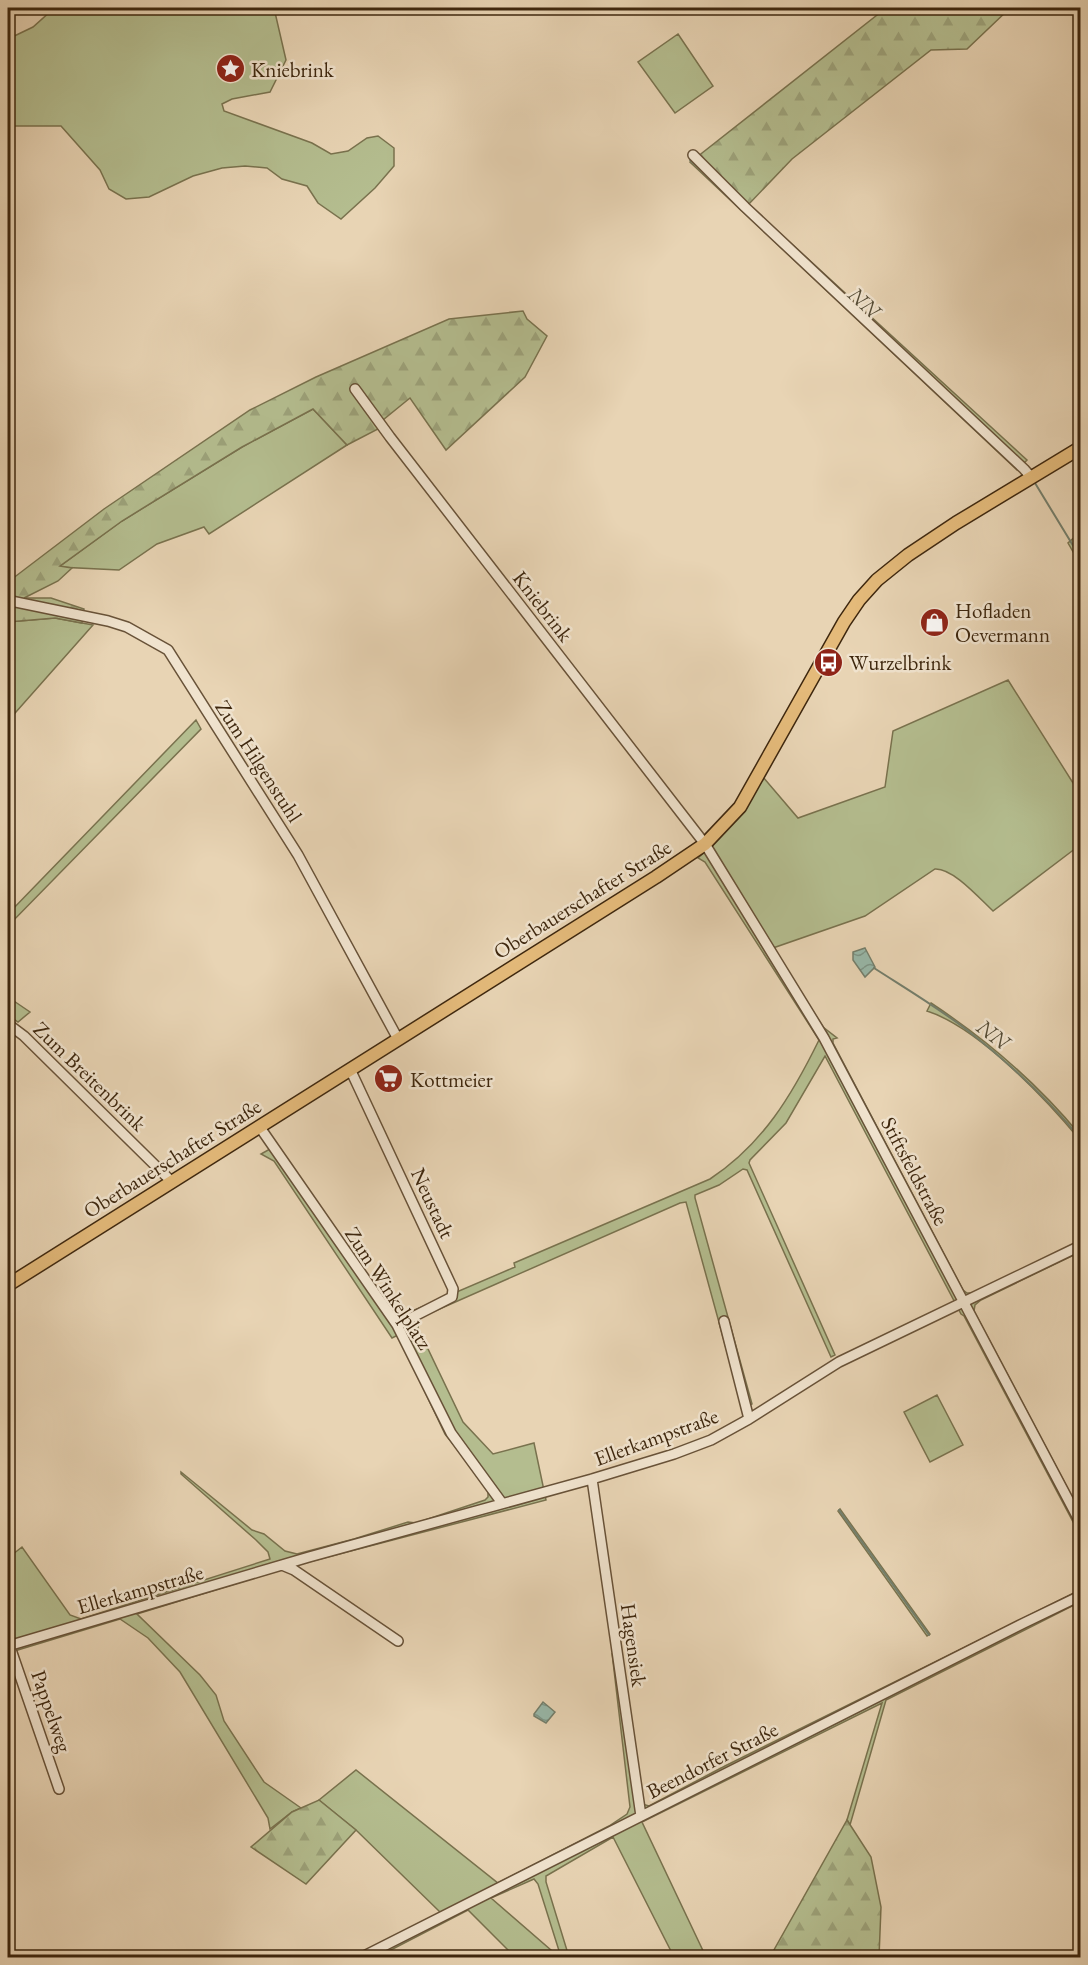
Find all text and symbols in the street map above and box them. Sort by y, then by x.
place icon: Kniebrink [214,53,246,85]
place label: Kniebrink [251,56,335,83]
water label: NN [841,279,889,326]
street label: Kniebrink [507,565,580,648]
place label: Hofladen Oevermann [955,597,1050,648]
shop icon: Hofladen Oevermann [918,606,950,638]
bus stop icon: Wurzelbrink [812,646,844,678]
place label: Wurzelbrink [849,649,953,676]
street label: Zum Hilgenstuhl [210,695,308,827]
street label: Oberbauerschafter Straße [488,833,676,965]
water label: NN [970,1012,1018,1058]
street label: Zum Breitenbrink [28,1015,153,1137]
supermarket icon: Kottmeier [373,1063,405,1095]
place label: Kottmeier [410,1066,493,1093]
street label: Oberbauerschafter Straße [78,1092,266,1224]
street label: Stiftsfeldstraße [875,1112,955,1230]
street label: Neustadt [405,1163,461,1243]
street label: Zum Winkelplatz [339,1222,439,1355]
street label: Ellerkampstraße [590,1402,722,1472]
street label: Ellerkampstraße [74,1558,206,1620]
street label: Hagensiek [615,1602,653,1689]
street label: Pappelweg [25,1666,79,1756]
street label: Beendorfer Straße [642,1715,782,1805]

